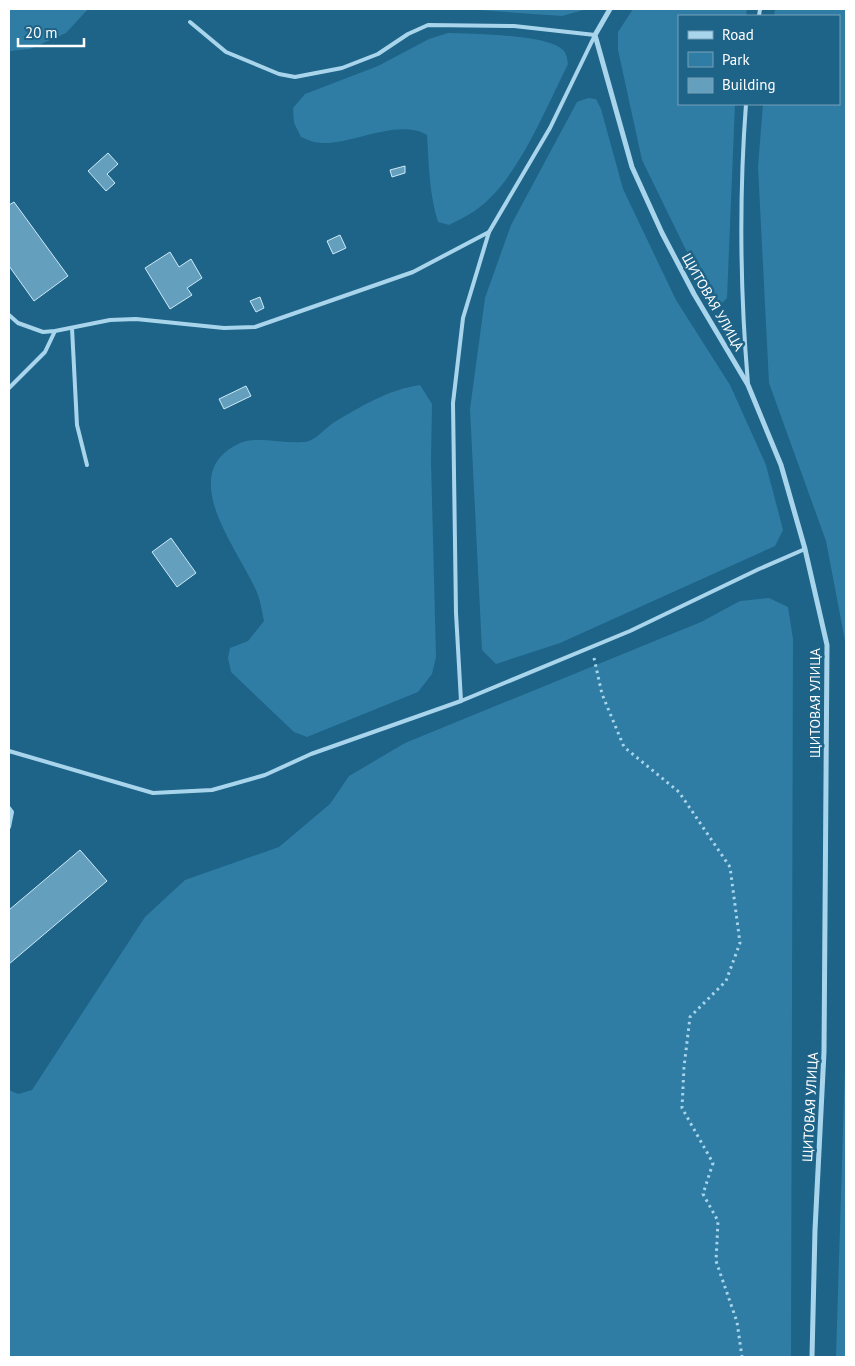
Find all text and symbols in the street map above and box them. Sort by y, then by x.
scale bar [18,15,84,47]
legend [678,15,840,105]
text: 20 m [25,23,58,42]
text: Road [722,25,754,44]
text: Park [722,50,750,69]
text: Building [722,75,776,94]
street label: ЩИТОВАЯ УЛИЦА [678,250,749,355]
street label: ЩИТОВАЯ УЛИЦА [806,647,824,758]
street label: ЩИТОВАЯ УЛИЦА [798,1051,822,1162]

